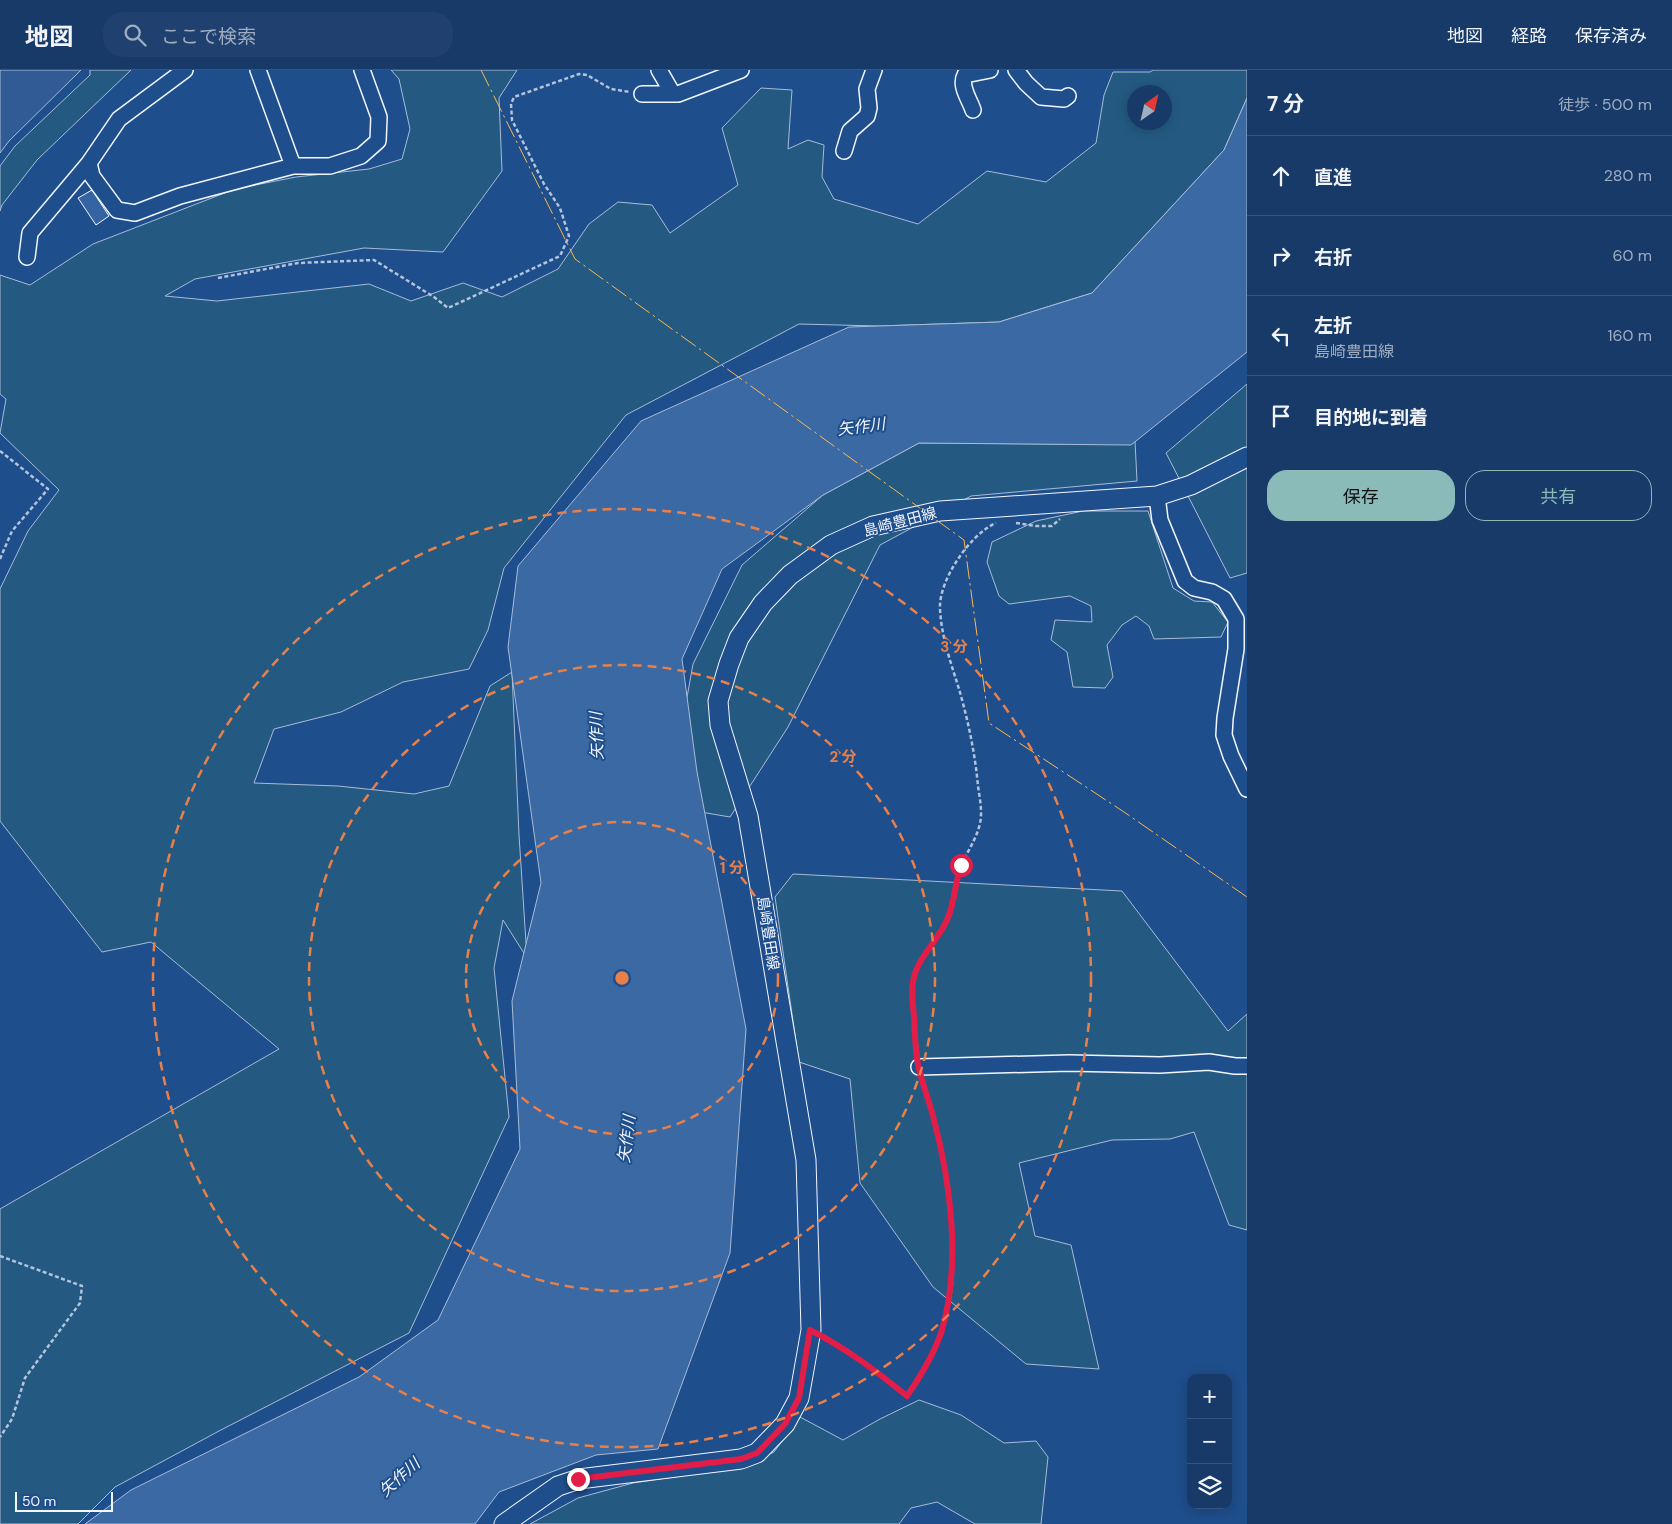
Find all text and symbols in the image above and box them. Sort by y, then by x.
search box [103,12,453,57]
text: 地図 [25,21,73,52]
icon: search [121,21,149,49]
text: ここで検索 [161,24,256,49]
text: 地図 [1447,24,1483,48]
text: 経路 [1511,24,1547,48]
text: 保存済み [1575,24,1647,48]
north arrow [1127,85,1172,130]
text: 7 分 [1267,90,1304,118]
text: 徒歩 · 500 m [1558,94,1652,115]
icon: ahead [1267,162,1295,190]
text: 直進 [1314,165,1352,190]
text: 280 m [1604,165,1652,186]
icon: right [1267,242,1295,270]
text: 右折 [1314,245,1352,270]
text: 60 m [1612,245,1652,266]
text: 左折 [1314,313,1352,338]
icon: left [1267,322,1295,350]
text: 160 m [1608,325,1652,346]
text: 島崎豊田線 [1314,341,1394,362]
icon: arrive [1267,402,1295,430]
text: 目的地に到着 [1314,405,1428,430]
water label: 矢作川 [836,413,888,440]
button: 保存 [1267,470,1455,521]
button: 共有 [1465,470,1652,521]
street label: 島崎豊田線 [861,503,939,541]
text: 3 分 [940,637,968,657]
water label: 矢作川 [585,710,608,760]
text: 2 分 [829,747,857,767]
route start [950,854,973,877]
text: 1 分 [720,858,744,878]
street label: 島崎豊田線 [752,894,784,972]
centre of rings [613,969,631,987]
water label: 矢作川 [613,1112,640,1164]
map controls [1187,1374,1232,1509]
button: + [1187,1374,1232,1419]
button: − [1187,1419,1232,1464]
water label: 矢作川 [374,1452,426,1501]
button: layers [1187,1464,1232,1509]
route end [567,1468,590,1491]
scale bar [15,1489,112,1512]
text: 50 m [22,1492,56,1510]

